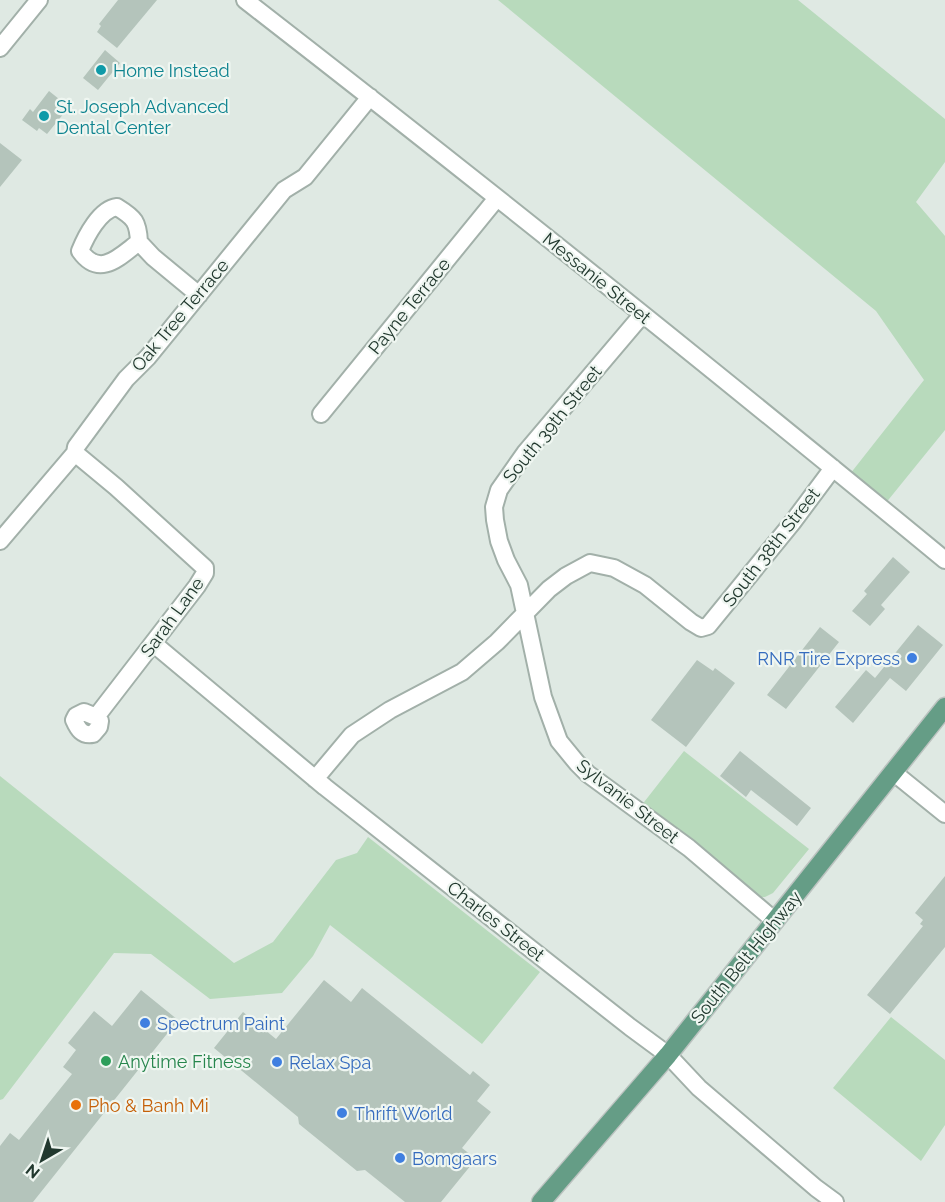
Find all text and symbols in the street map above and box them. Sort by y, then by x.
place label: Home Instead [113,60,230,81]
marker: Home Instead [94,63,108,77]
place label: St. Joseph Advanced Dental Center [56,96,229,138]
marker: St. Joseph Advanced Dental Center [37,109,51,123]
street label: Messanie Street [539,228,655,328]
street label: Payne Terrace [364,253,454,358]
street label: Oak Tree Terrace [127,254,233,375]
street label: South 39th Street [498,361,606,487]
street label: South 38th Street [718,484,824,610]
street label: Sarah Lane [136,573,208,661]
place label: RNR Tire Express [757,648,900,669]
marker: RNR Tire Express [905,651,919,665]
street label: Sylvanie Street [573,755,683,847]
street label: Charles Street [443,877,549,965]
street label: South Belt Highway [686,887,806,1027]
place label: Spectrum Paint [157,1013,285,1034]
marker: Spectrum Paint [138,1016,152,1030]
place label: Anytime Fitness [118,1051,251,1072]
place label: Relax Spa [289,1052,371,1073]
marker: Anytime Fitness [99,1054,113,1068]
marker: Relax Spa [270,1055,284,1069]
place label: Pho & Banh Mi [88,1095,209,1116]
marker: Pho & Banh Mi [69,1098,83,1112]
place label: Thrift World [354,1103,452,1124]
marker: Thrift World [335,1106,349,1120]
north arrow [12,1130,72,1190]
place label: Bomgaars [412,1148,497,1169]
marker: Bomgaars [393,1151,407,1165]
text: N [22,1160,44,1182]

